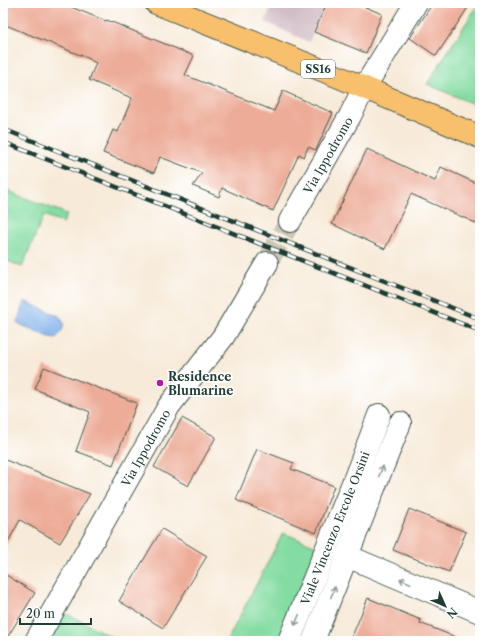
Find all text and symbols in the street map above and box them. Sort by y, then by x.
road number: SS16 [301,60,335,78]
street label: Via Ippodromo [299,114,356,197]
place label: Residence Blumarine [168,369,233,398]
marker: Residence Blumarine [155,378,165,388]
street label: Via Ippodromo [117,407,173,490]
street label: Viale Vincenzo Ercole Orsini [297,449,372,608]
one-way arrow [377,465,385,477]
one-way arrow [400,576,412,584]
one-way arrow [329,586,337,598]
north arrow [425,586,465,626]
scale bar [20,600,91,626]
text: N [443,605,460,622]
text: 20 m [26,606,55,621]
one-way arrow [293,614,301,626]

